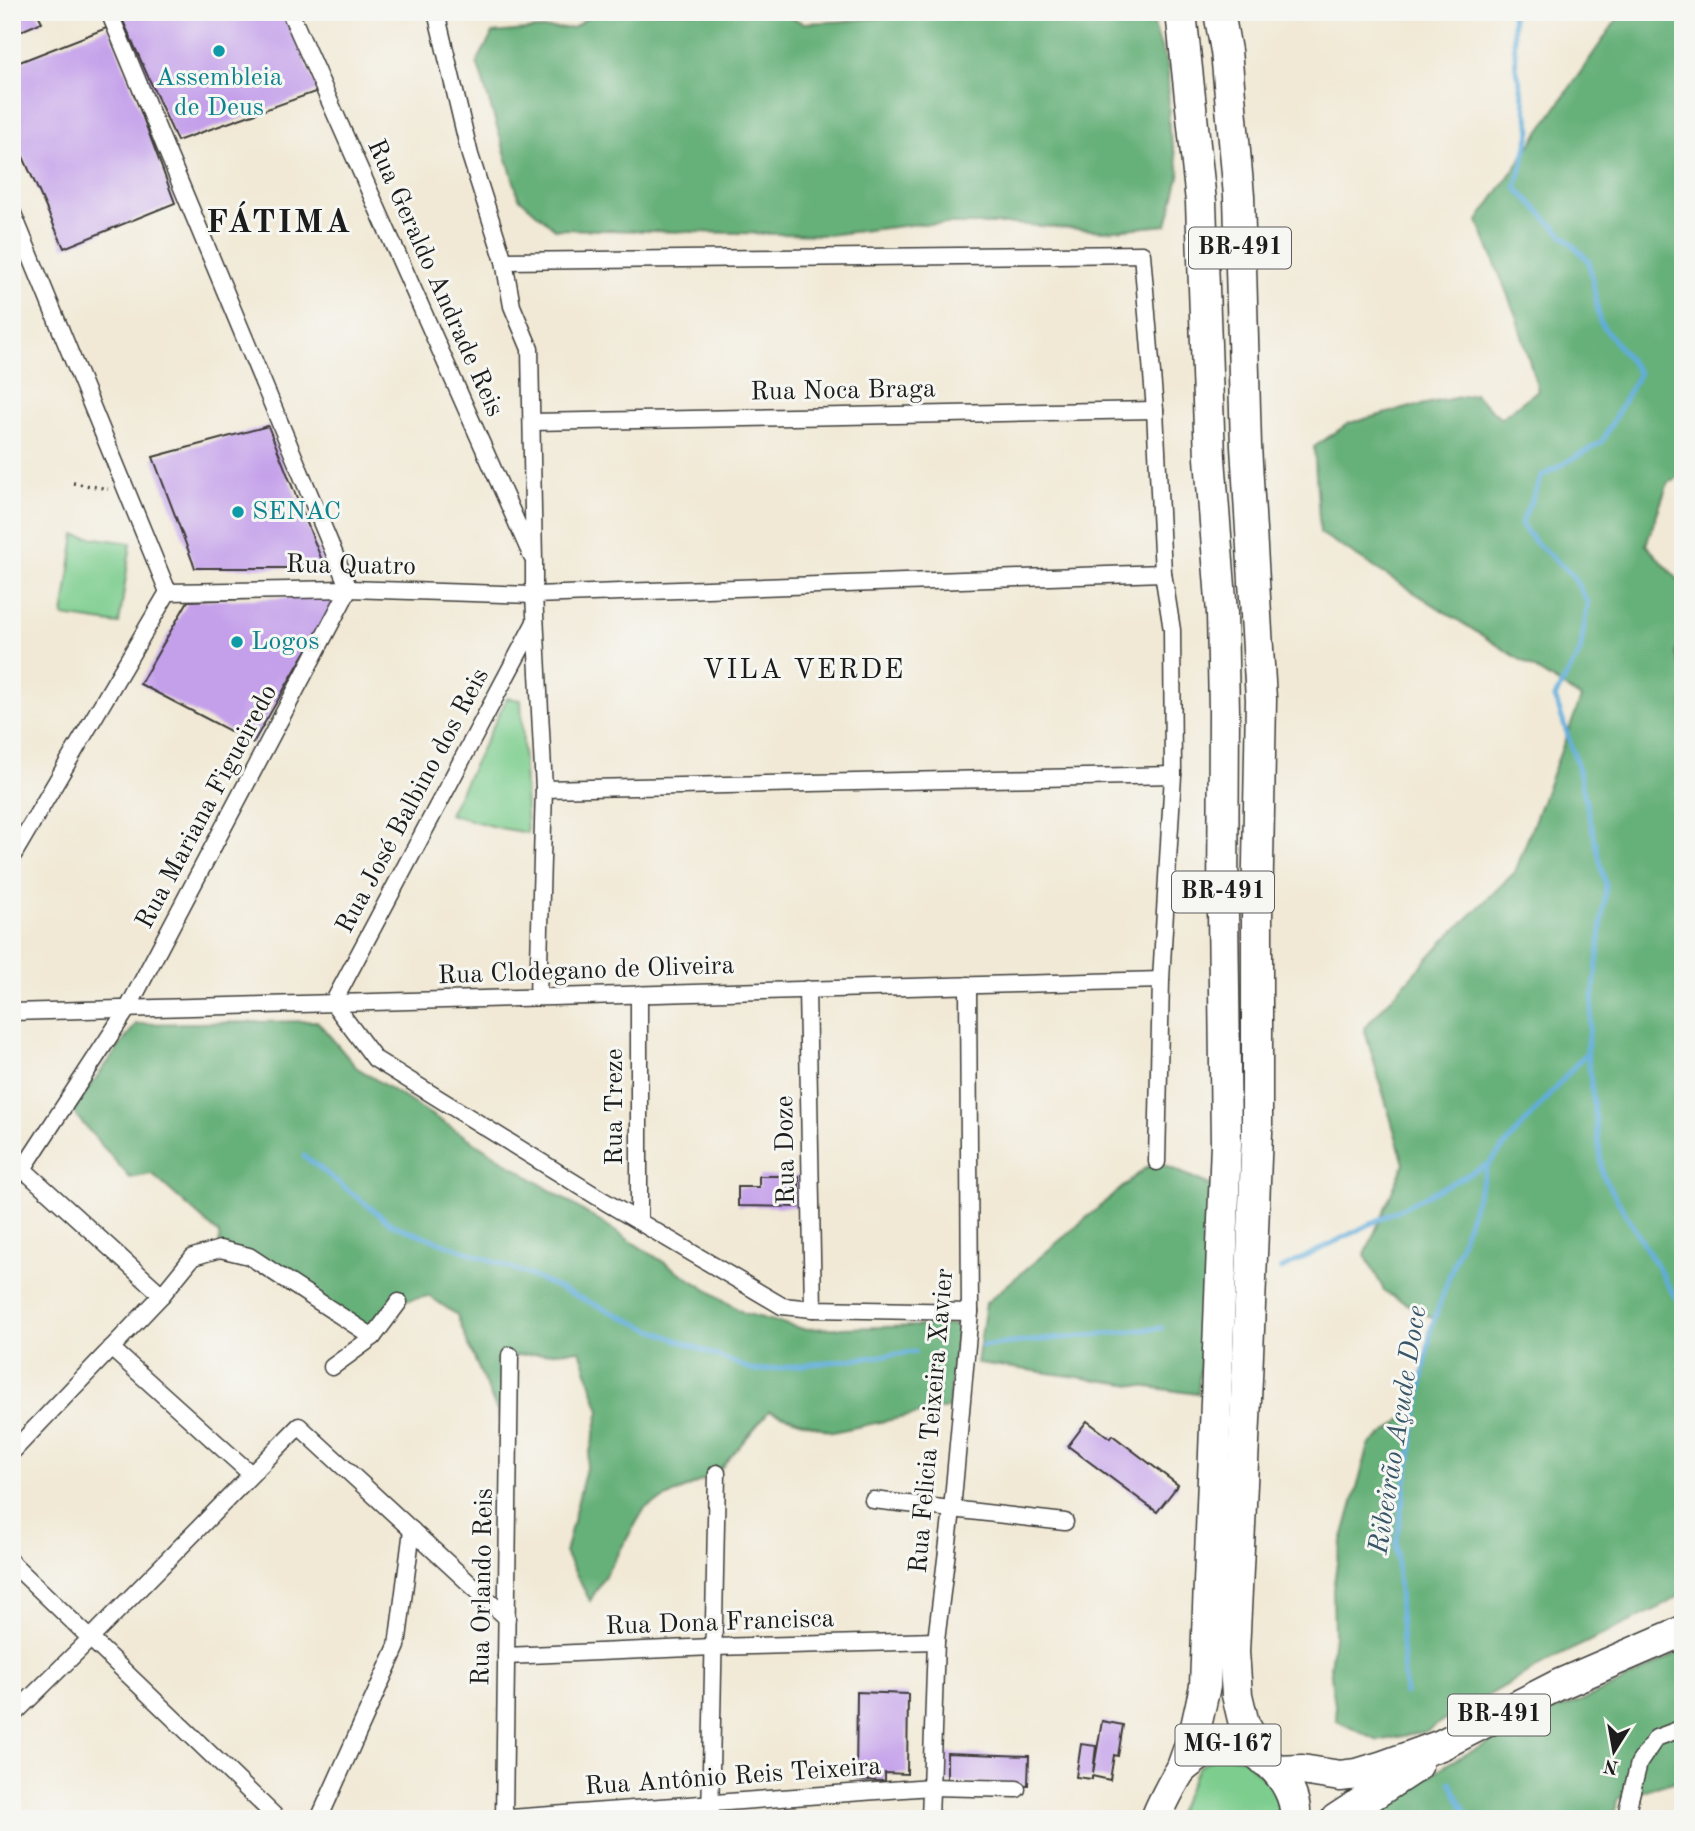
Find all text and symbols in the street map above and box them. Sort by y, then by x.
marker: Assembleia de Deus [211,43,227,59]
place label: Assembleia de Deus [155,65,283,121]
street label: Rua Geraldo Andrade Reis [362,136,508,420]
district label: FÁTIMA [206,201,352,240]
road number: BR-491 [1189,228,1291,268]
street label: Rua Noca Braga [750,376,936,406]
place label: SENAC [252,499,341,525]
marker: SENAC [230,504,246,520]
street label: Rua Quatro [286,552,416,580]
place label: Logos [251,629,320,655]
marker: Logos [229,634,245,650]
district label: VILA VERDE [703,657,905,685]
street label: Rua José Balbino dos Reis [332,664,494,938]
street label: Rua Mariana Figueiredo [132,681,282,933]
road number: BR-491 [1172,872,1274,912]
street label: Rua Clodegano de Oliveira [437,953,735,989]
street label: Rua Treze [602,1048,628,1166]
street label: Rua Doze [772,1095,800,1205]
street label: Rua Felicia Teixeira Xavier [906,1267,958,1575]
water label: Ribeirão Açude Doce [1365,1304,1432,1557]
street label: Rua Orlando Reis [468,1488,498,1686]
street label: Rua Dona Francisca [605,1606,835,1640]
road number: BR-491 [1448,1694,1550,1736]
north arrow [1580,1716,1650,1786]
road number: MG-167 [1176,1724,1280,1765]
street label: Rua Antônio Reis Teixeira [584,1754,882,1800]
text: N [1602,1754,1620,1776]

